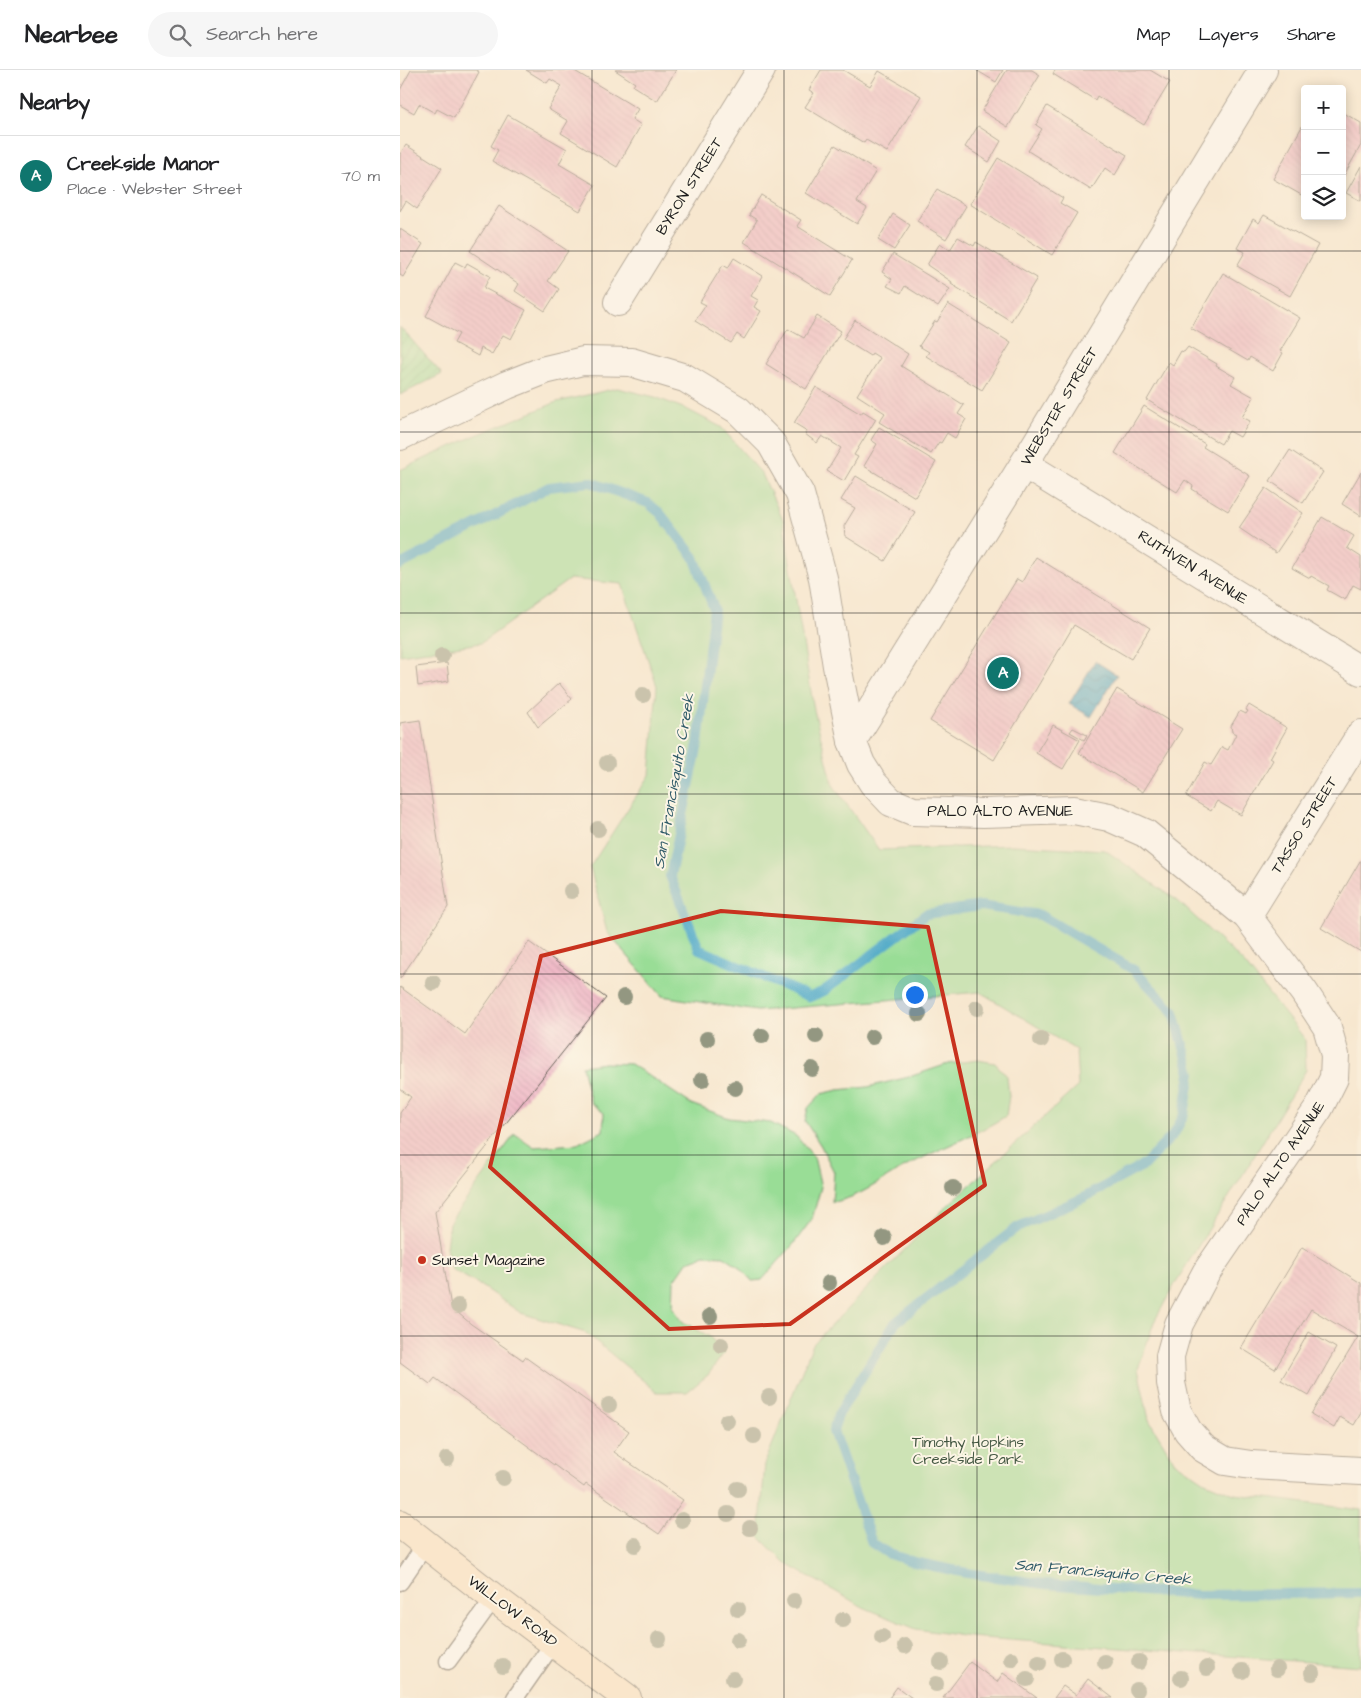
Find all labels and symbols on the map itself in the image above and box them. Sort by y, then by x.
street label: BYRON STREET [651,133,728,239]
street label: WEBSTER STREET [1016,342,1104,470]
street label: RUTHVEN AVENUE [1134,525,1252,610]
pin: A [987,654,1019,692]
water label: San Francisquito Creek [648,691,700,870]
street label: TASSO STREET [1266,772,1343,878]
street label: PALO ALTO AVENUE [927,801,1073,822]
your location [902,982,928,1008]
street label: PALO ALTO AVENUE [1231,1097,1330,1230]
place label: Sunset Magazine [432,1250,545,1272]
marker: Sunset Magazine [416,1254,428,1266]
park label: Timothy Hopkins Creekside Park [912,1432,1024,1470]
water label: San Francisquito Creek [1014,1553,1193,1591]
street label: WILLOW ROAD [463,1571,562,1652]

